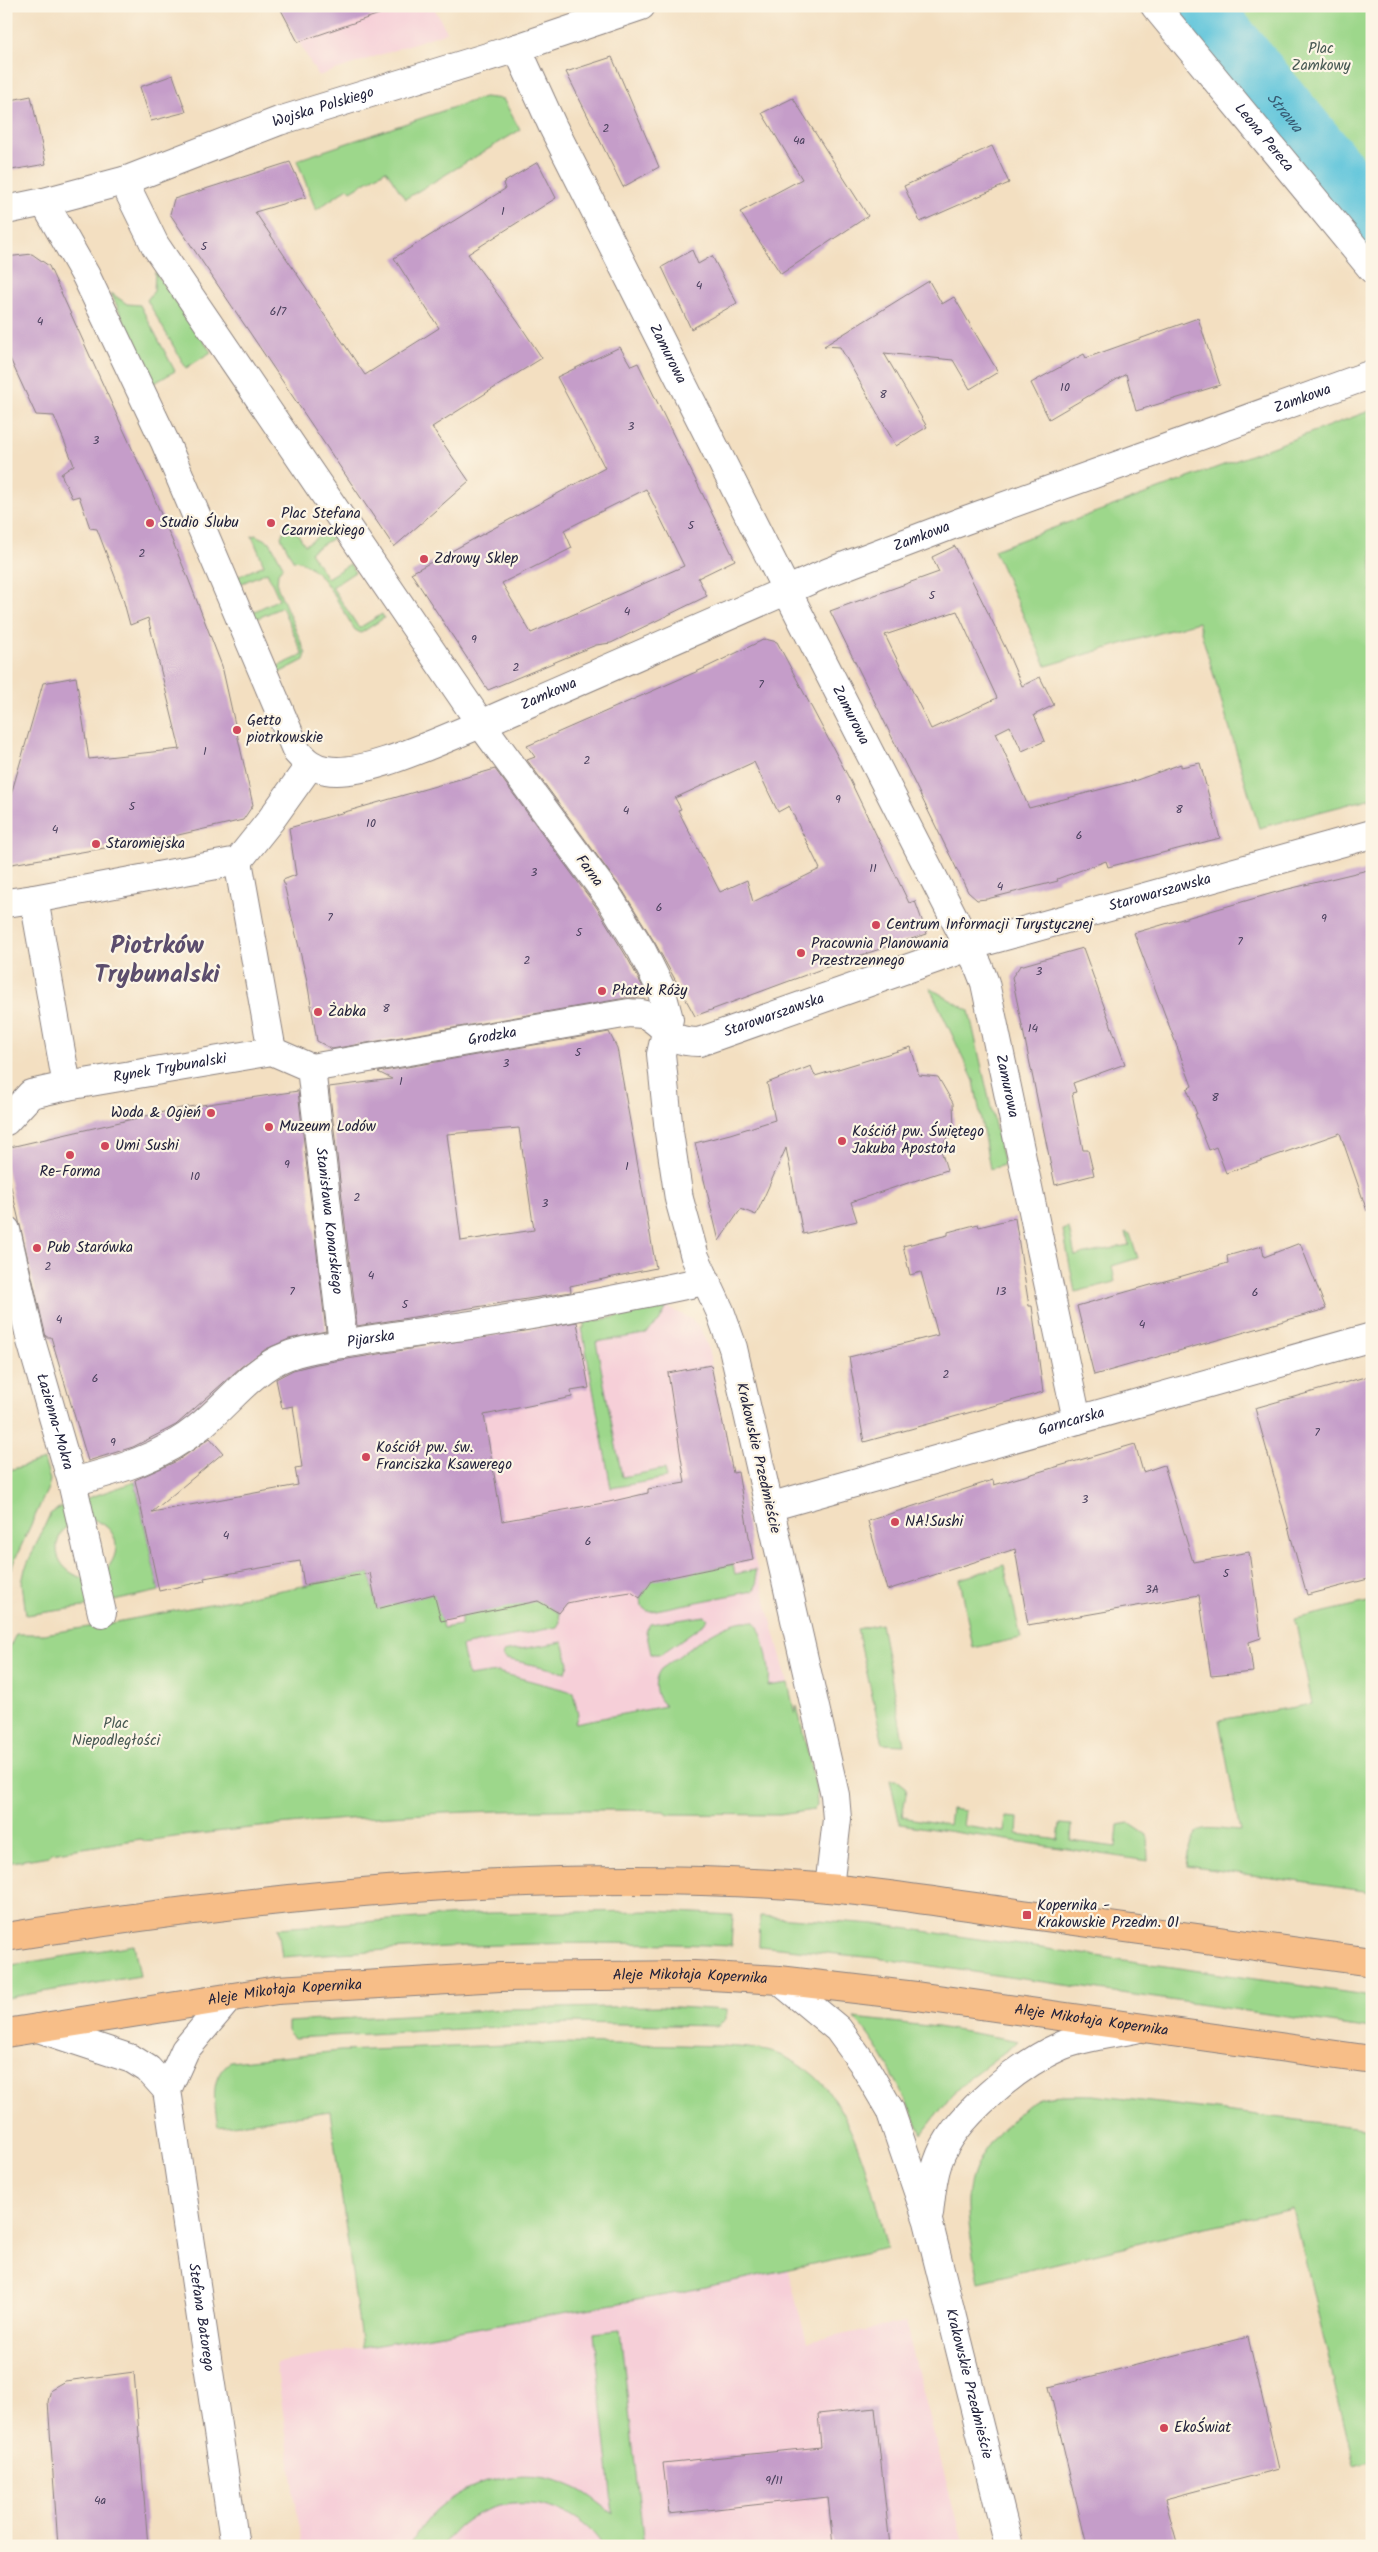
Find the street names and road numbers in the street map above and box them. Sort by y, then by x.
street label: Wojska Polskiego [269,80,377,134]
street label: Leona Pereca [1228,98,1300,178]
street label: Zamurowa [642,320,693,388]
street label: Zamkowa [1271,378,1335,420]
street label: Zamkowa [890,515,954,558]
street label: Zamkowa [517,672,581,717]
street label: Zamurowa [825,681,876,749]
street label: Farna [569,850,609,892]
street label: Starowarszawska [1106,867,1214,919]
street label: Starowarszawska [720,987,828,1044]
street label: Grodzka [466,1021,519,1053]
street label: Rynek Trybunalski [111,1047,230,1090]
street label: Zamurowa [988,1052,1025,1120]
street label: Stanisława Konarskiego [308,1146,349,1296]
street label: Pijarska [345,1324,396,1355]
street label: Łazienna-Mokra [29,1371,80,1473]
street label: Krakowskie Przedmieście [729,1380,787,1536]
street label: Garncarska [1035,1401,1107,1443]
street label: Aleje Mikołaja Kopernika [613,1963,768,1991]
street label: Aleje Mikołaja Kopernika [206,1973,363,2013]
street label: Aleje Mikołaja Kopernika [1013,1998,1170,2043]
street label: Stefana Batorego [181,2262,221,2373]
street label: Krakowskie Przedmieście [938,2306,999,2462]

